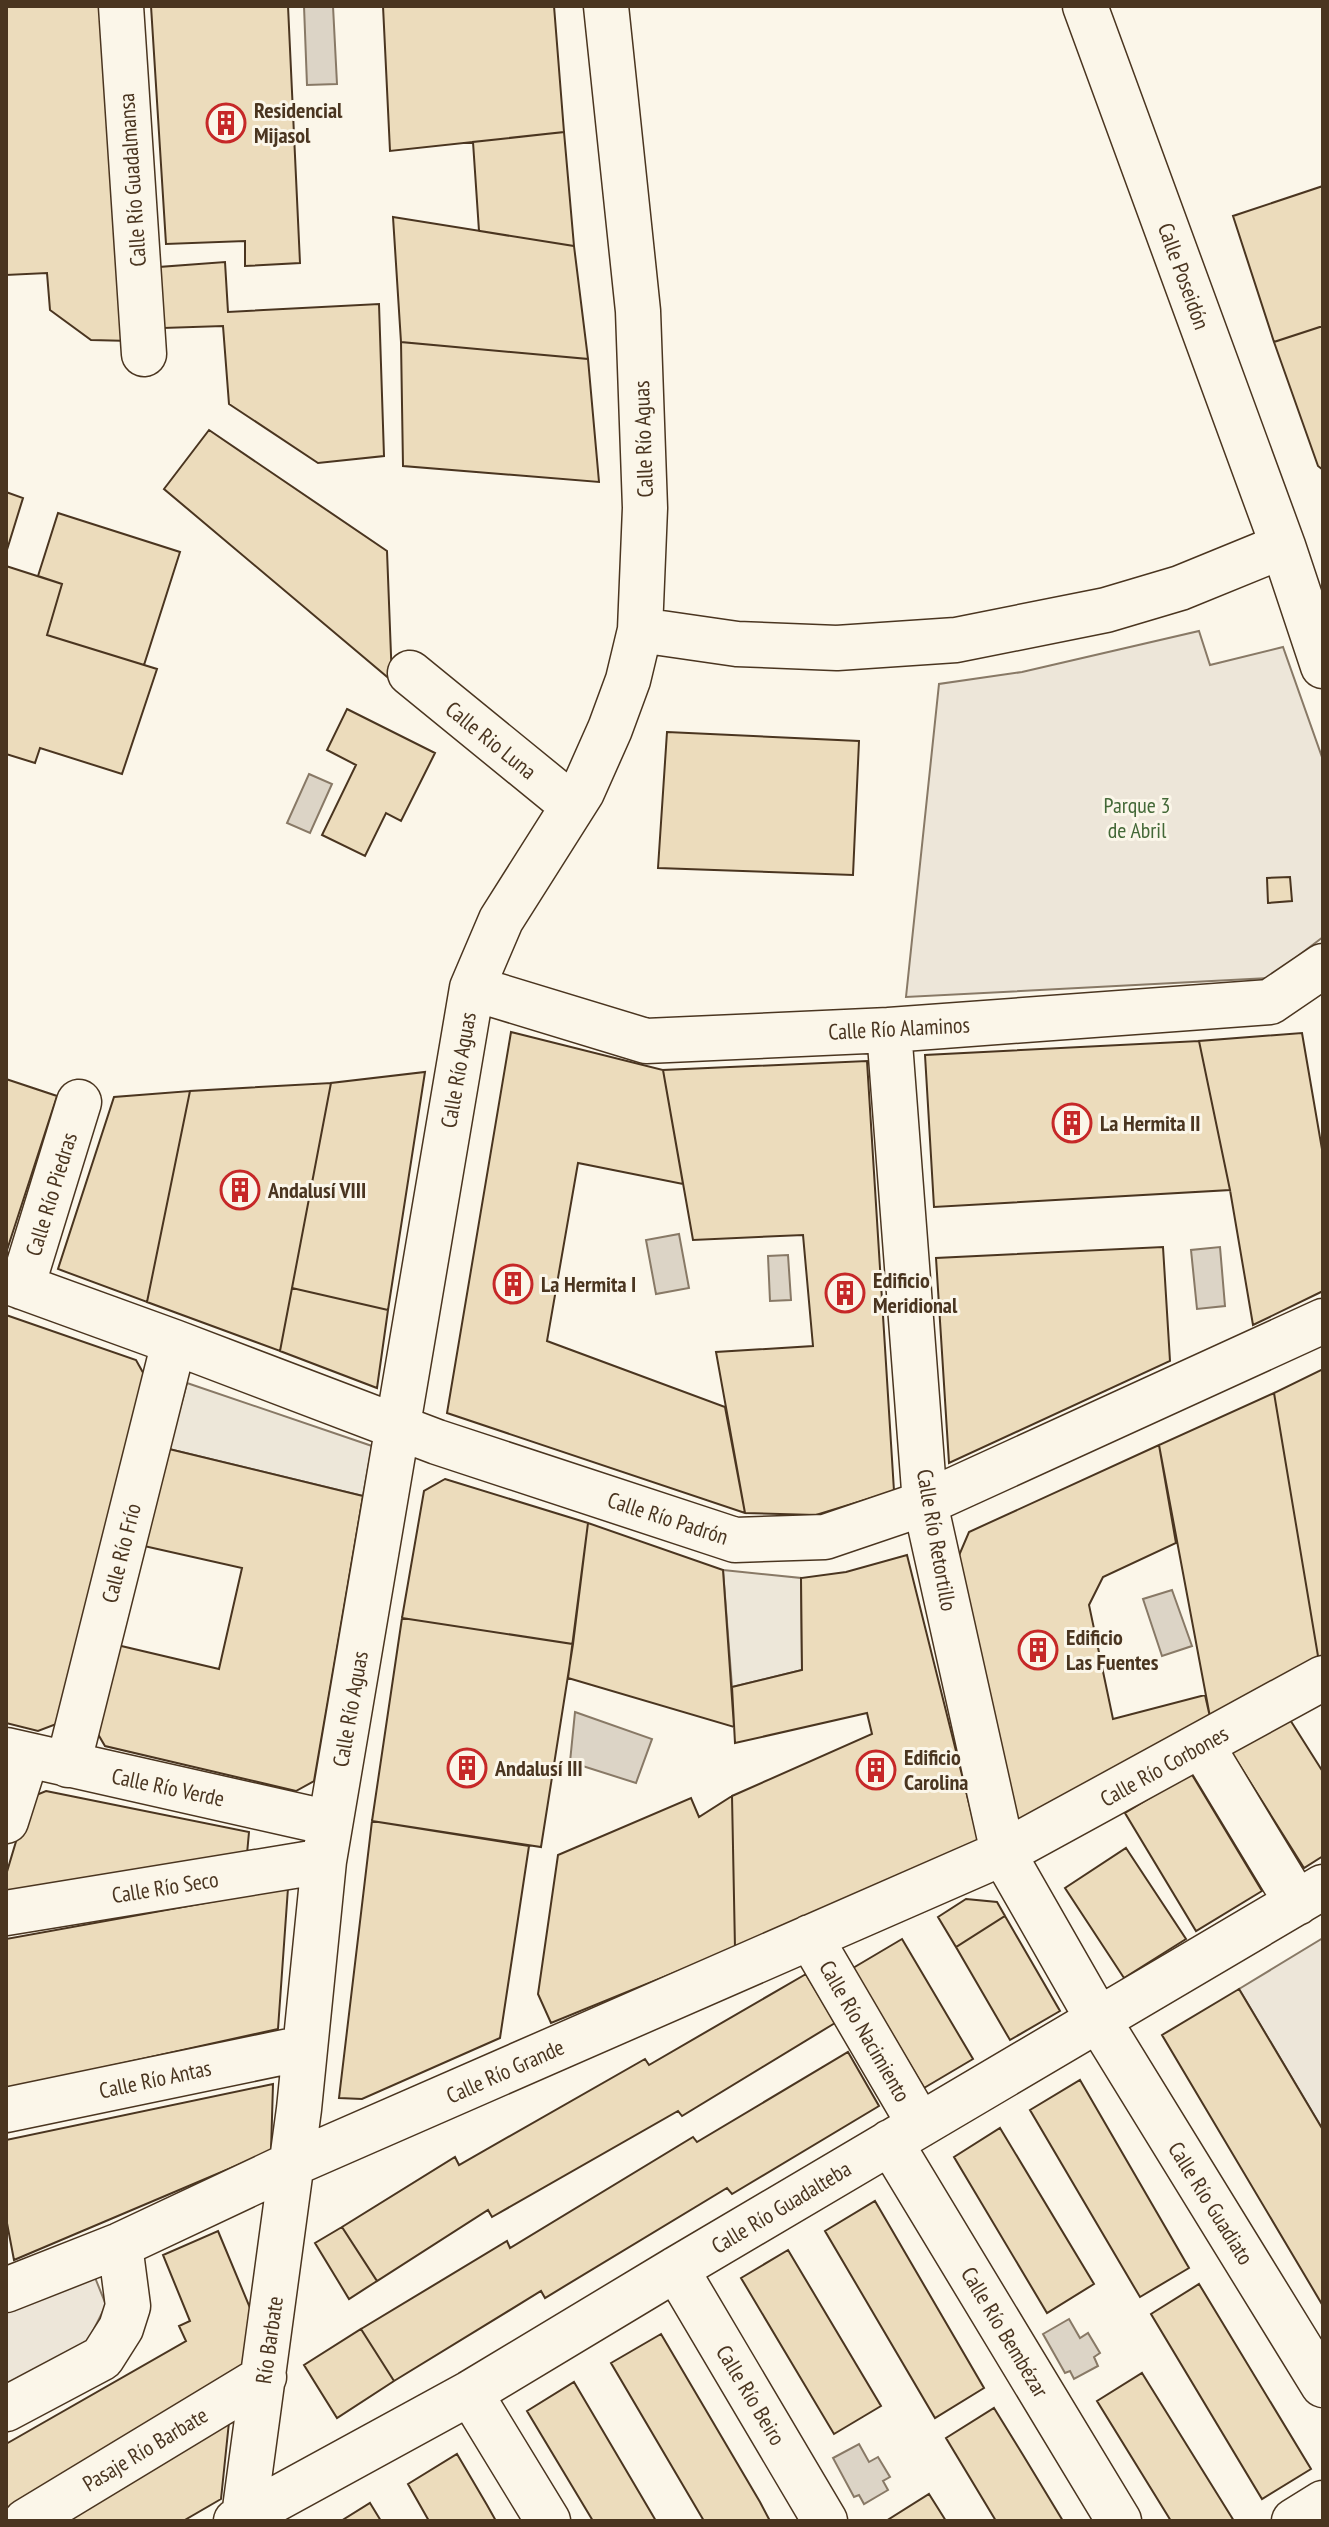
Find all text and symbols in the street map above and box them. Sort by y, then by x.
street label: Calle Río Guadalmansa [112,92,152,268]
place label: Residencial Mijasol [254,96,343,149]
building icon: Residencial Mijasol [205,102,247,144]
street label: Calle Poseidón [1152,219,1216,333]
street label: Calle Río Aguas [627,380,659,498]
street label: Calle Rio Luna [440,695,542,785]
park label: Parque 3 de Abril [1104,791,1170,844]
street label: Calle Río Aguas [434,1010,482,1130]
street label: Calle Río Alaminos [828,1010,970,1046]
building icon: La Hermita II [1051,1102,1093,1144]
place label: La Hermita II [1100,1109,1201,1137]
street label: Calle Río Piedras [19,1129,83,1259]
building icon: Andalusí VIII [219,1169,261,1211]
place label: Andalusí VIII [267,1176,366,1204]
building icon: La Hermita I [492,1263,534,1305]
place label: Edificio Meridional [873,1266,958,1319]
place label: La Hermita I [541,1270,636,1298]
building icon: Edificio Meridional [824,1272,866,1314]
street label: Calle Río Retortillo [911,1467,963,1613]
street label: Calle Río Padrón [604,1485,732,1551]
street label: Calle Río Frío [95,1500,147,1606]
place label: Edificio Las Fuentes [1066,1623,1159,1676]
building icon: Edificio Las Fuentes [1017,1629,1059,1671]
street label: Calle Río Aguas [326,1649,374,1769]
street label: Calle Río Corbones [1095,1719,1233,1813]
place label: Edificio Carolina [904,1743,968,1796]
building icon: Andalusí III [446,1747,488,1789]
building icon: Edificio Carolina [855,1749,897,1791]
place label: Andalusí III [494,1754,583,1782]
street label: Calle Río Verde [109,1761,227,1813]
street label: Calle Río Seco [110,1865,220,1909]
street label: Calle Río Nacimiento [813,1955,917,2107]
street label: Calle Río Grande [442,2033,568,2109]
street label: Calle Río Antas [96,2053,214,2105]
street label: Calle Río Guadiato [1162,2136,1260,2270]
street label: Calle Río Guadalteba [706,2154,856,2260]
street label: Calle Río Bembézar [955,2262,1055,2402]
street label: Río Barbate [249,2294,289,2386]
street label: Calle Río Beiro [710,2340,792,2450]
street label: Pasaje Río Barbate [77,2401,213,2497]

